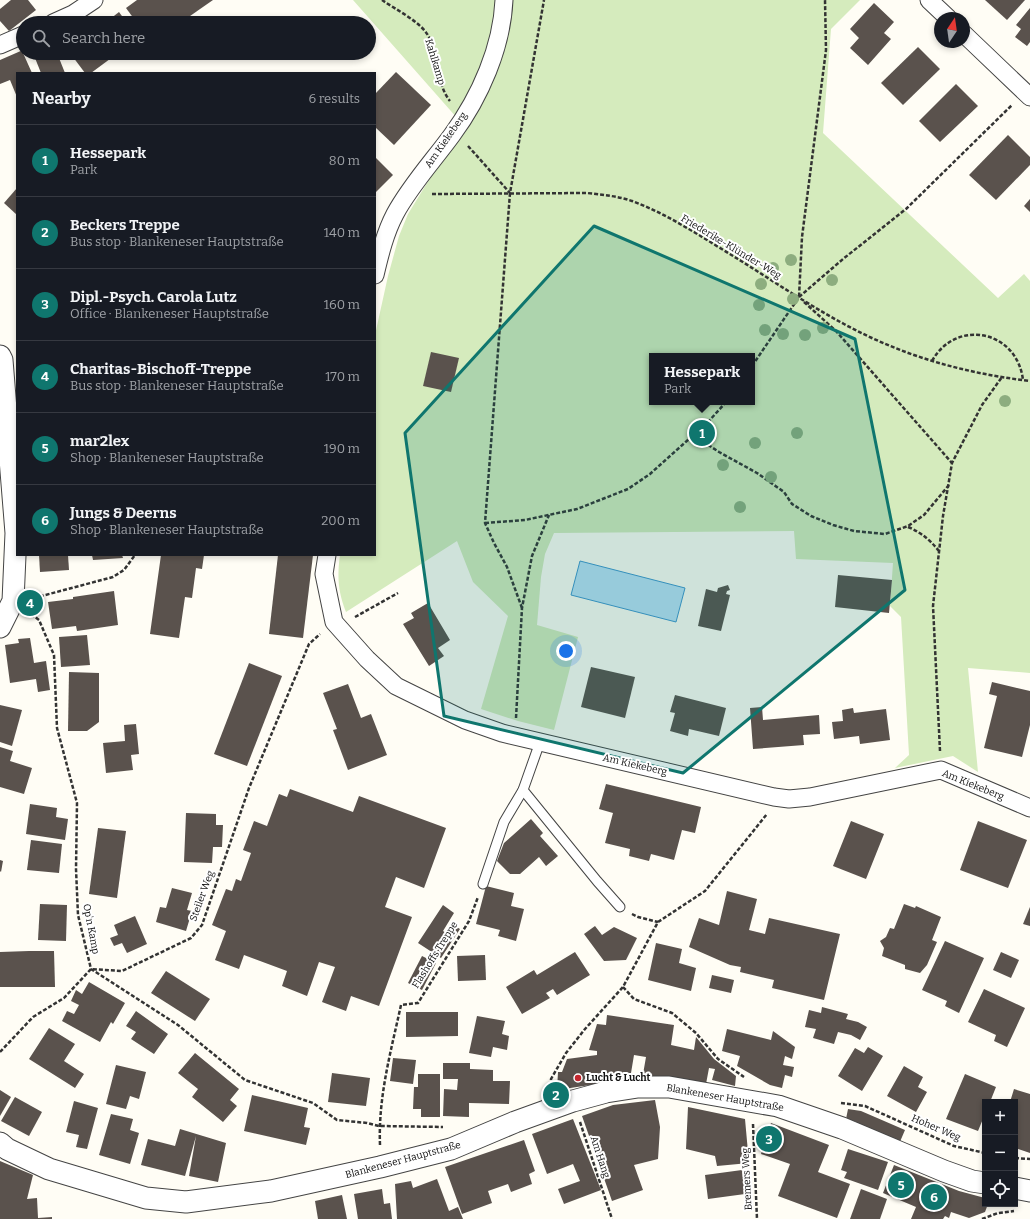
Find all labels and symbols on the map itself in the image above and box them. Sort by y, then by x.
north arrow [934,12,970,48]
street label: Kahlkamp [422,37,448,87]
street label: Am Kiekeberg [422,109,470,170]
street label: Friederike-Klünder-Weg [679,212,784,282]
pin: 1 [689,418,715,448]
pin: 4 [17,588,43,618]
your location [556,641,576,661]
street label: Am Kiekeberg [602,752,669,778]
street label: Am Kiekeberg [940,767,1006,803]
street label: Steiler Weg [187,869,217,923]
street label: Op'n Kamp [80,903,102,955]
street label: Flashoffs Treppe [410,919,460,991]
place label: Lucht & Lucht [586,1072,651,1084]
marker: Lucht & Lucht [573,1073,583,1083]
pin: 2 [543,1080,569,1110]
street label: Blankeneser Hauptstraße [665,1082,785,1114]
street label: Hoher Weg [910,1112,963,1144]
pin: 3 [756,1124,782,1154]
street label: Am Hang [588,1134,613,1180]
street label: Blankeneser Hauptstraße [344,1139,462,1181]
street label: Bremers Weg [739,1147,755,1211]
pin: 5 [888,1170,914,1200]
pin: 6 [921,1182,947,1212]

